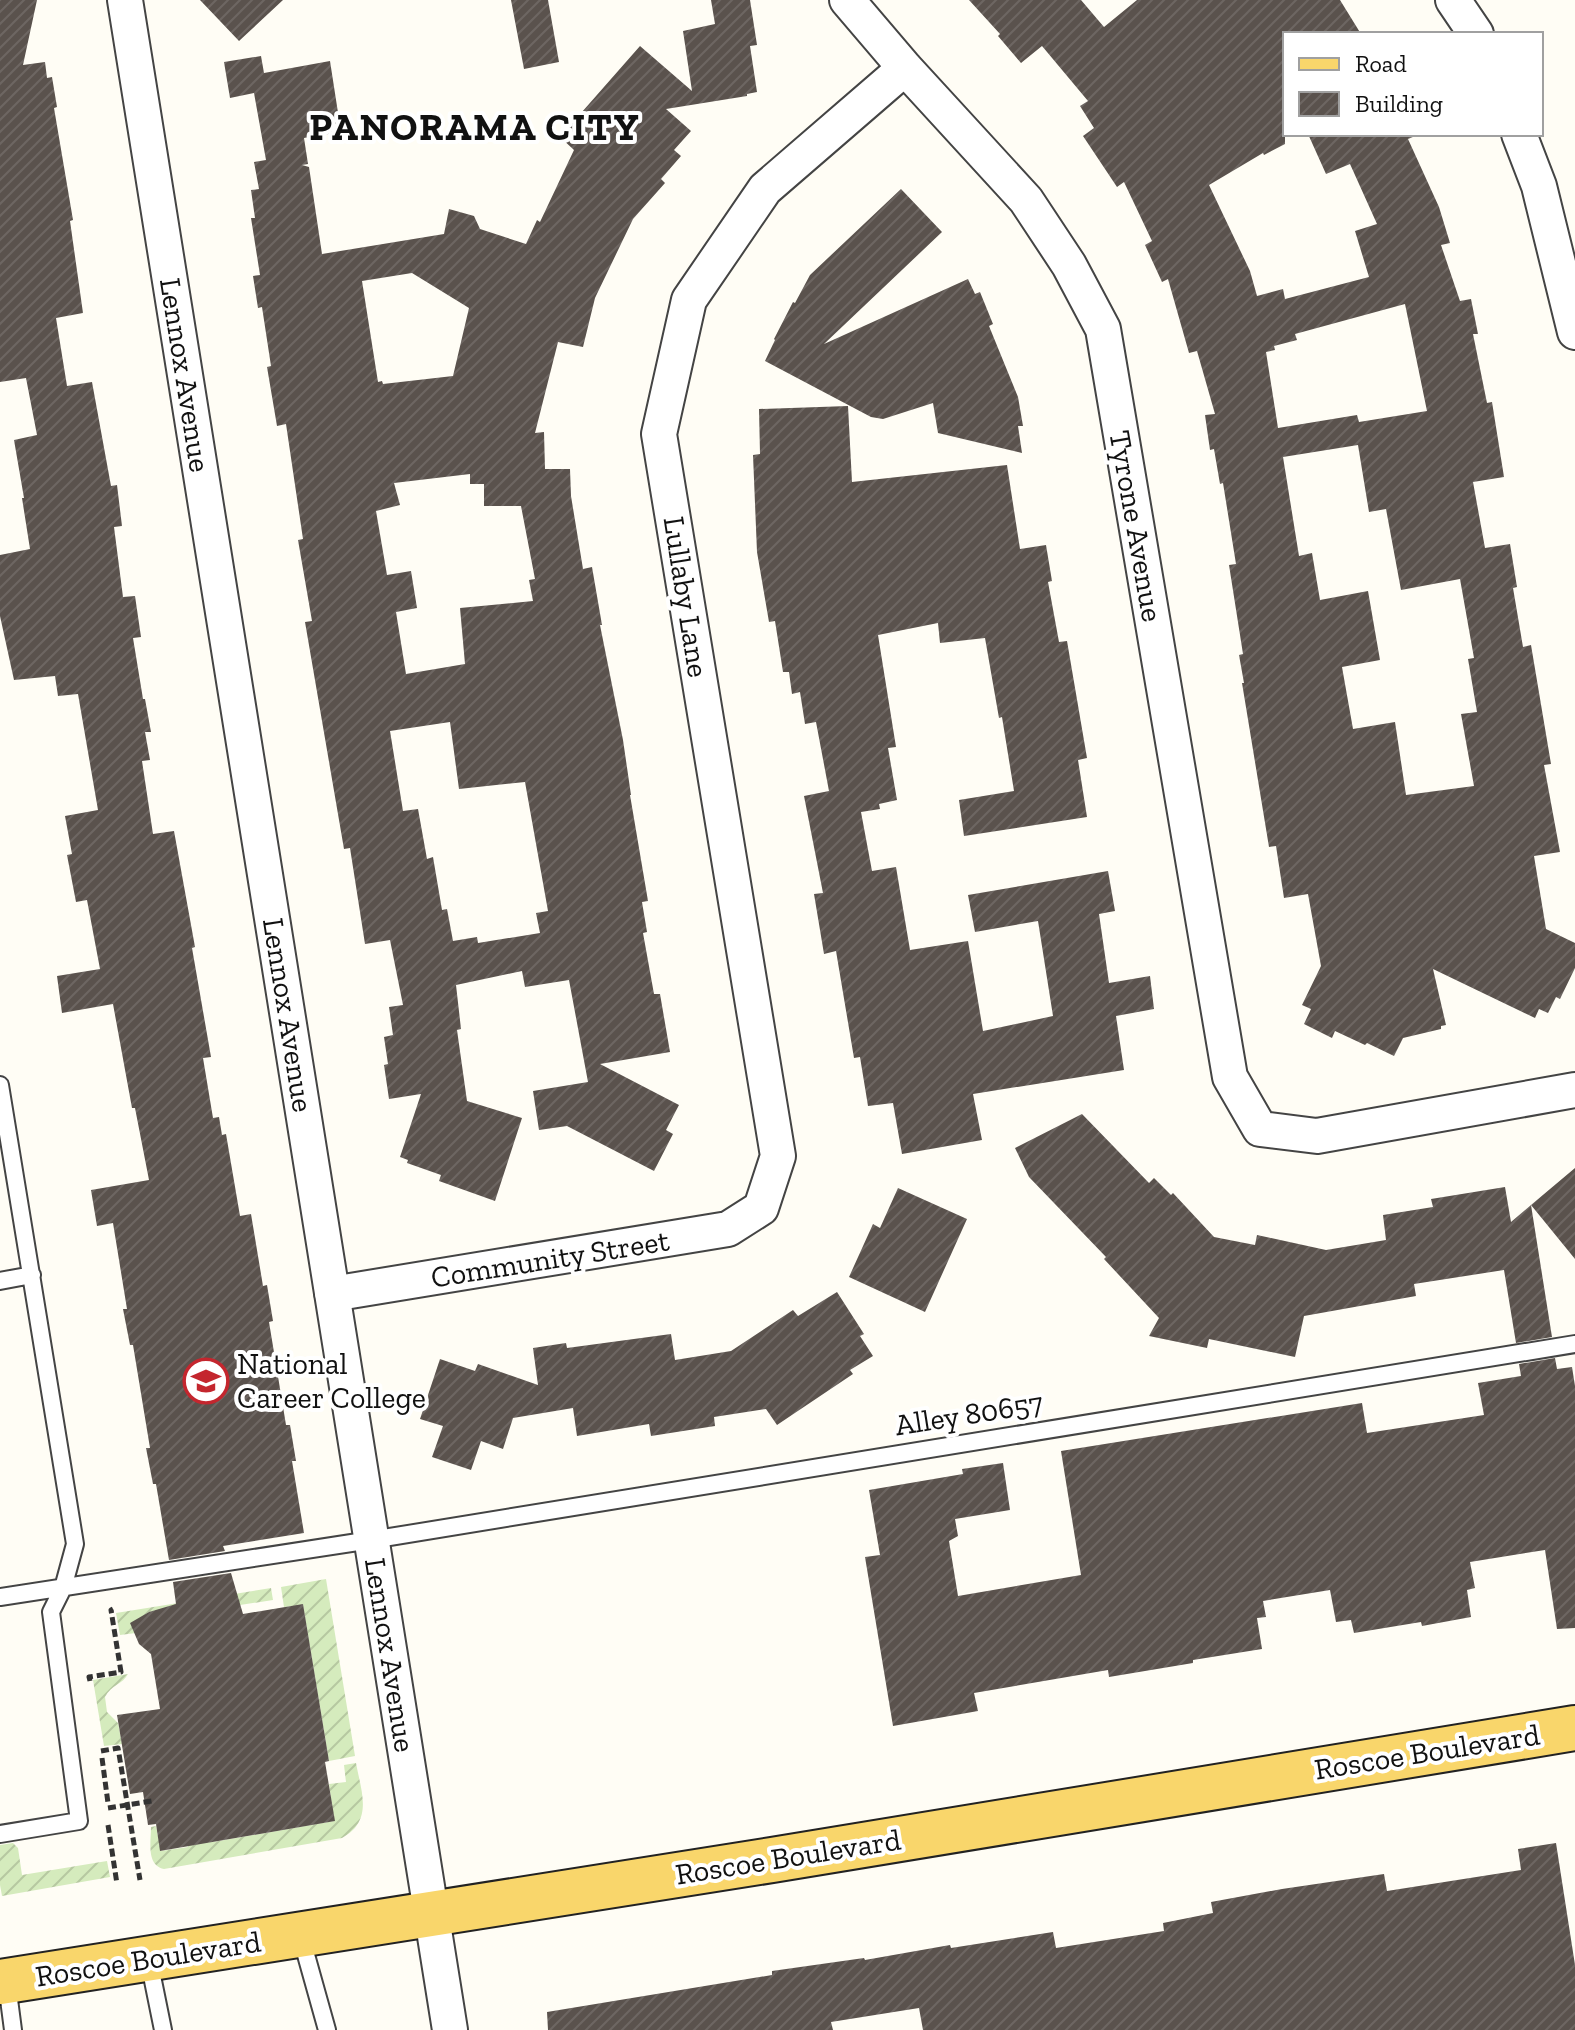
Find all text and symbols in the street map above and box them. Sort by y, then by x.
legend [1283,32,1543,136]
text: Road [1355,49,1407,78]
text: Building [1355,89,1443,118]
district label: PANORAMA CITY [309,104,641,150]
street label: Lennox Avenue [152,275,218,475]
street label: Tyrone Avenue [1101,428,1171,624]
street label: Lullaby Lane [656,514,716,680]
street label: Lennox Avenue [255,915,321,1115]
street label: Community Street [428,1222,672,1296]
place label: National Career College [237,1346,426,1416]
school or university icon: National Career College [182,1357,230,1405]
street label: Alley 80657 [892,1385,1046,1443]
street label: Lennox Avenue [357,1555,423,1755]
street label: Roscoe Boulevard [1312,1716,1543,1788]
street label: Roscoe Boulevard [673,1821,904,1893]
street label: Roscoe Boulevard [33,1923,264,1995]

